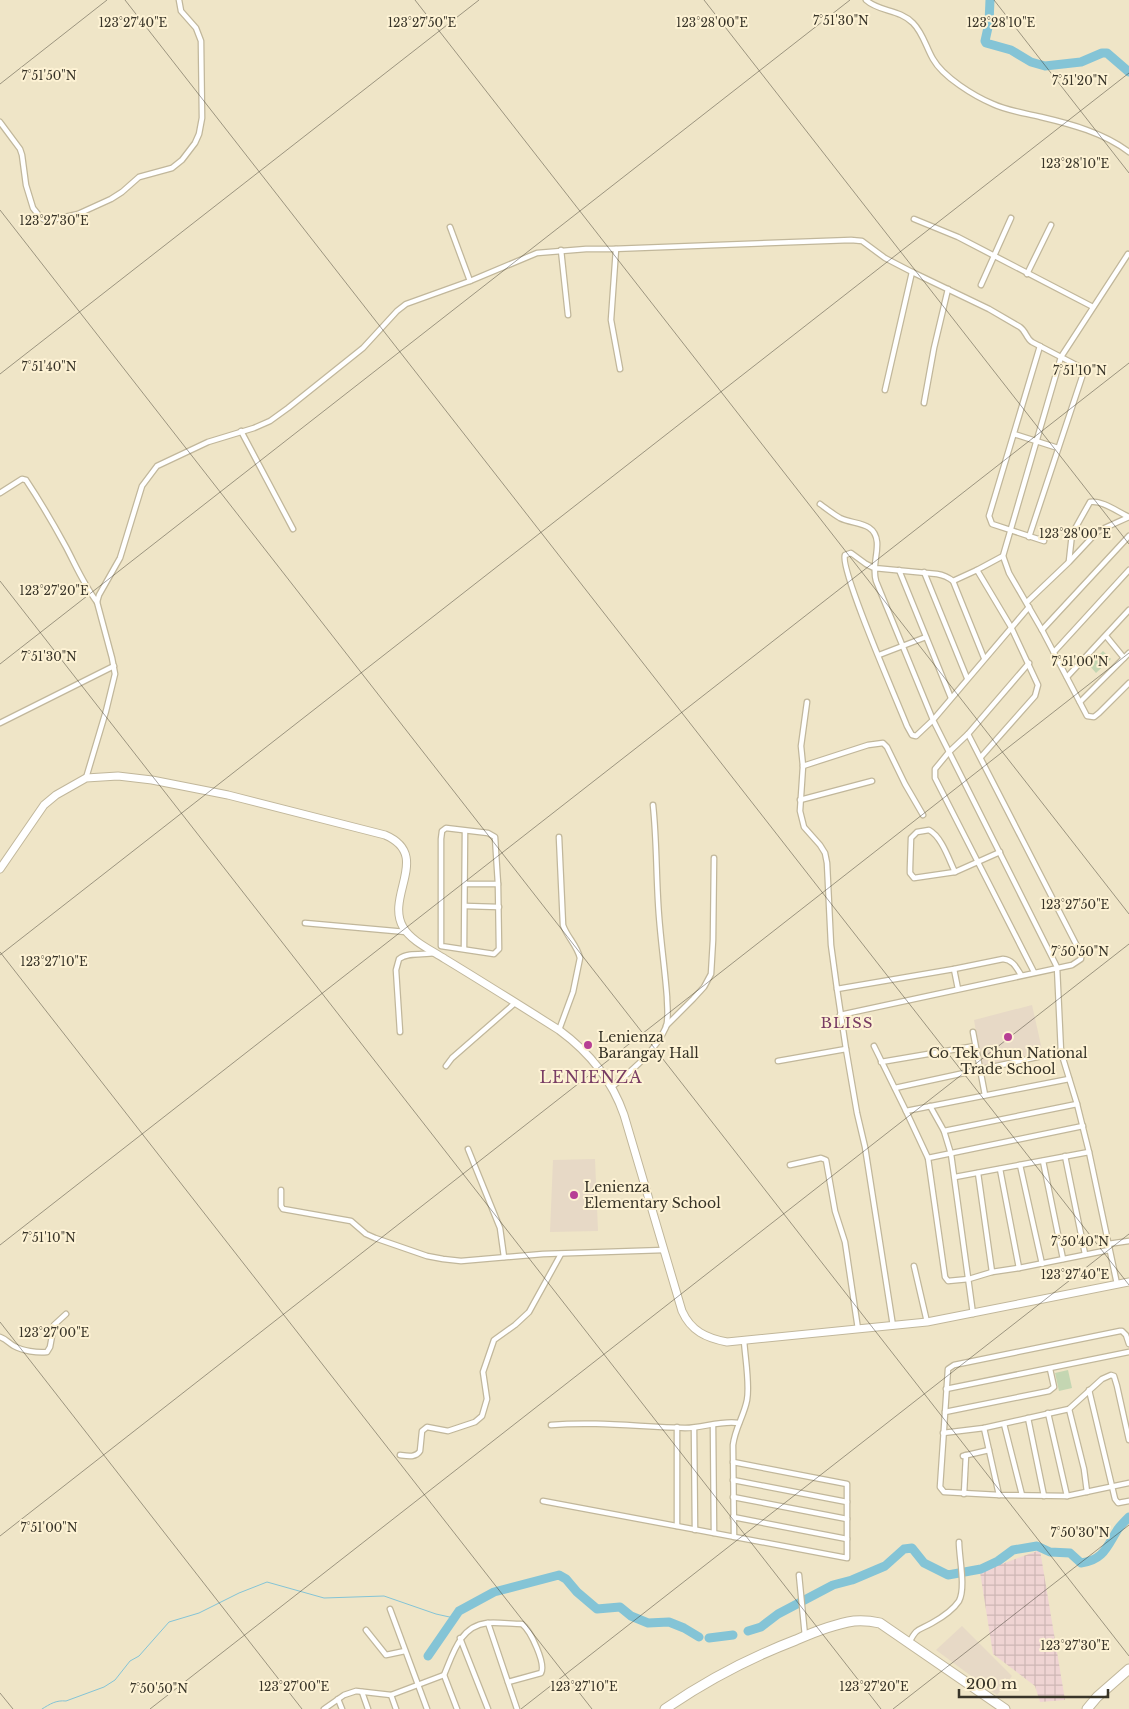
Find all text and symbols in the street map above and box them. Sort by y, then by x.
text: 7°51'30"N [813,13,869,28]
text: 123°27'40"E [99,15,168,30]
text: 123°27'50"E [388,15,457,30]
text: 123°28'00"E [676,15,748,30]
text: 123°28'10"E [967,15,1036,30]
text: 7°51'50"N [21,68,77,83]
text: 7°51'20"N [1052,73,1108,88]
text: 123°28'10"E [1041,156,1110,171]
text: 123°27'30"E [19,213,89,228]
text: 7°51'40"N [21,359,77,374]
text: 7°51'10"N [1053,363,1107,378]
text: 123°28'00"E [1039,526,1111,541]
text: 123°27'20"E [19,583,89,598]
text: 7°51'30"N [21,649,77,664]
text: 7°51'00"N [1051,654,1109,669]
text: 123°27'50"E [1041,897,1110,912]
text: 7°50'50"N [1051,944,1109,959]
text: 123°27'10"E [20,954,88,969]
district label: BLISS [821,1013,873,1032]
place label: Lenienza Barangay Hall [598,1028,699,1062]
marker: Co Tek Chun National Trade School [1002,1031,1014,1043]
marker: Lenienza Barangay Hall [582,1039,594,1051]
place label: Co Tek Chun National Trade School [928,1044,1088,1078]
district label: LENIENZA [539,1067,643,1087]
place label: Lenienza Elementary School [584,1178,721,1212]
marker: Lenienza Elementary School [568,1189,580,1201]
text: 7°51'10"N [22,1230,76,1245]
text: 7°50'40"N [1051,1234,1109,1249]
text: 123°27'40"E [1041,1267,1110,1282]
text: 123°27'00"E [19,1325,90,1340]
text: 7°51'00"N [20,1520,78,1535]
text: 7°50'30"N [1050,1525,1110,1540]
text: 123°27'30"E [1040,1638,1110,1653]
scale bar [959,1666,1108,1698]
text: 200 m [966,1674,1017,1693]
text: 123°27'00"E [259,1679,330,1694]
text: 123°27'10"E [550,1679,618,1694]
text: 123°27'20"E [839,1679,909,1694]
text: 7°50'50"N [130,1681,188,1696]

